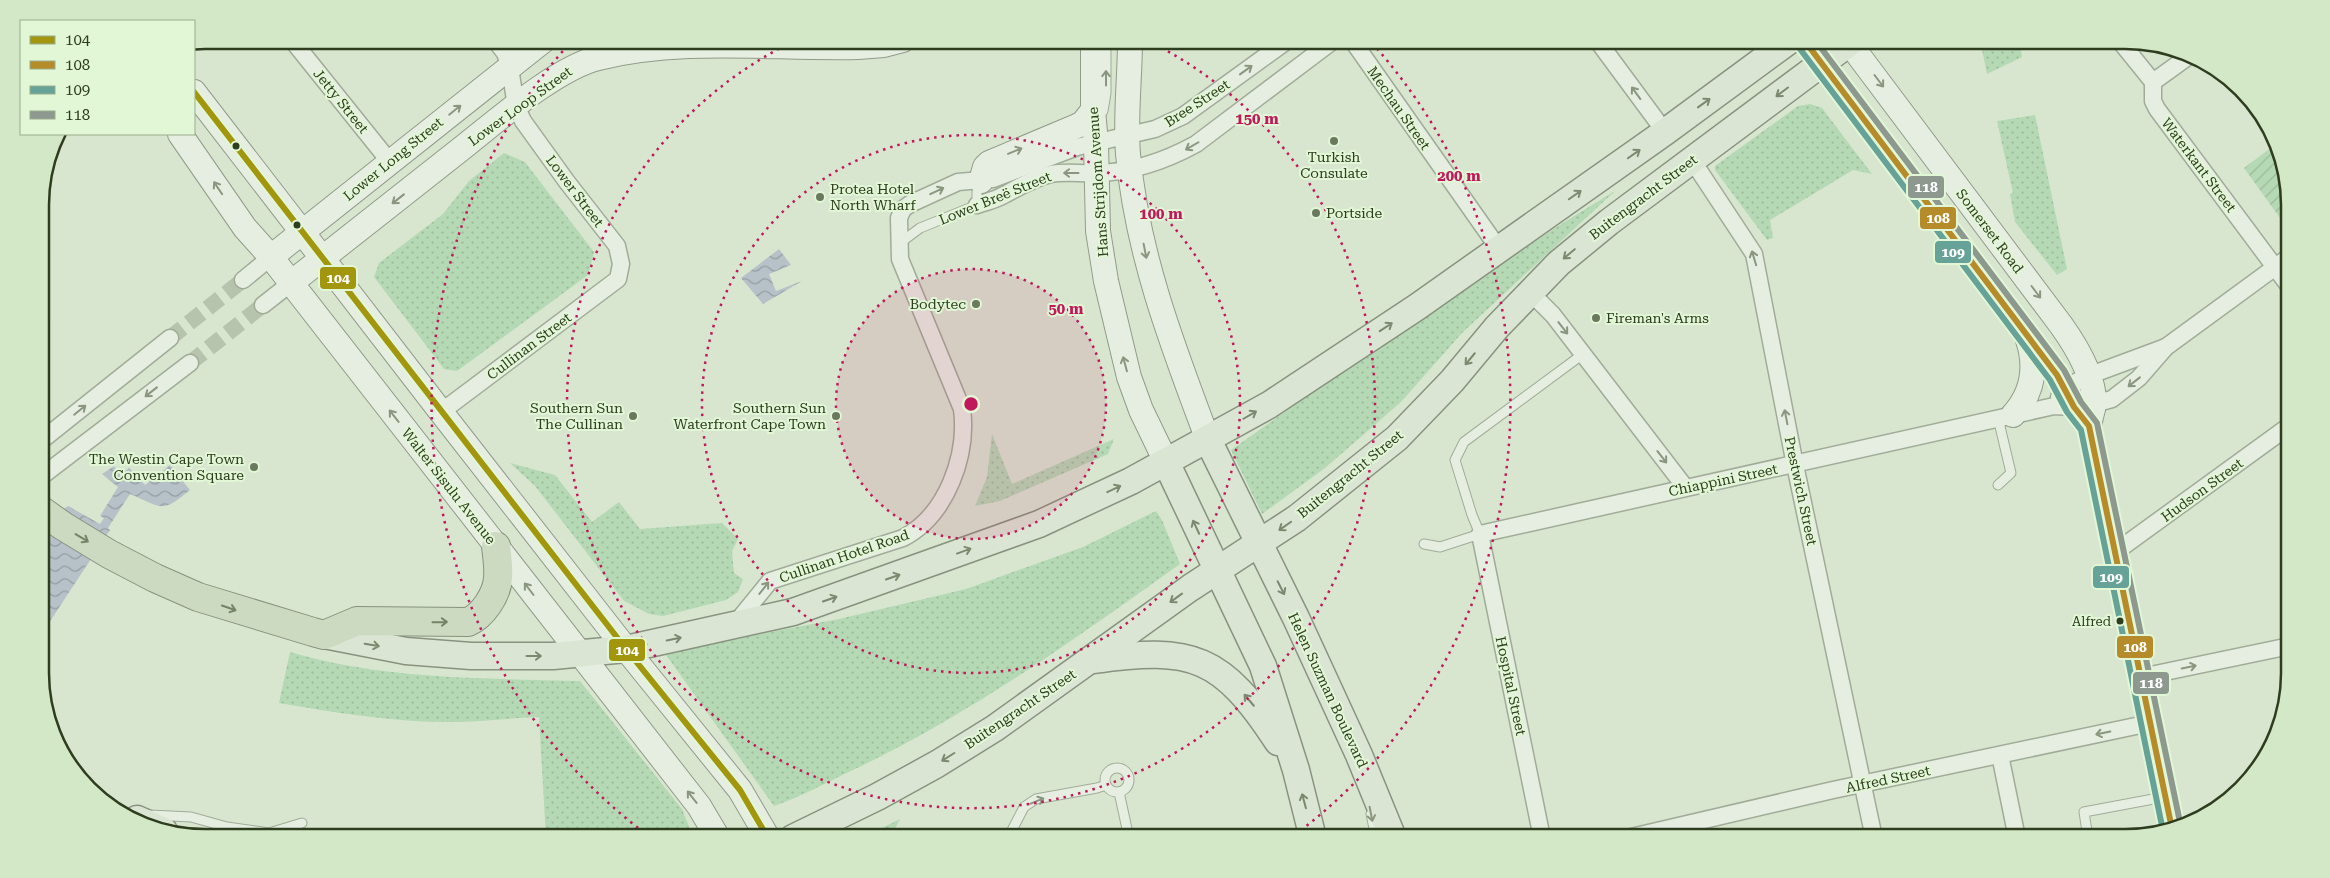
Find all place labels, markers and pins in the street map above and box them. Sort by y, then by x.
marker: Turkish Consulate [1328,135,1340,147]
unlabelled marker [231,141,241,151]
place label: Turkish Consulate [1300,149,1368,181]
place label: Protea Hotel North Wharf [830,181,916,213]
marker: Protea Hotel North Wharf [814,191,826,203]
place label: Portside [1326,205,1383,221]
marker: Portside [1310,207,1322,219]
unlabelled marker [292,220,302,230]
place label: Bodytec [910,296,966,312]
marker: Bodytec [970,298,982,310]
place label: Fireman's Arms [1606,310,1709,326]
marker: Fireman's Arms [1590,312,1602,324]
centre of rings [962,395,980,413]
place label: Southern Sun The Cullinan [530,400,623,432]
place label: Southern Sun Waterfront Cape Town [674,400,826,432]
marker: Southern Sun The Cullinan [627,410,639,422]
marker: Southern Sun Waterfront Cape Town [830,410,842,422]
place label: The Westin Cape Town Convention Square [89,451,244,483]
marker: The Westin Cape Town Convention Square [248,461,260,473]
place label: Alfred [2072,614,2112,629]
marker: Alfred [2115,616,2125,626]

